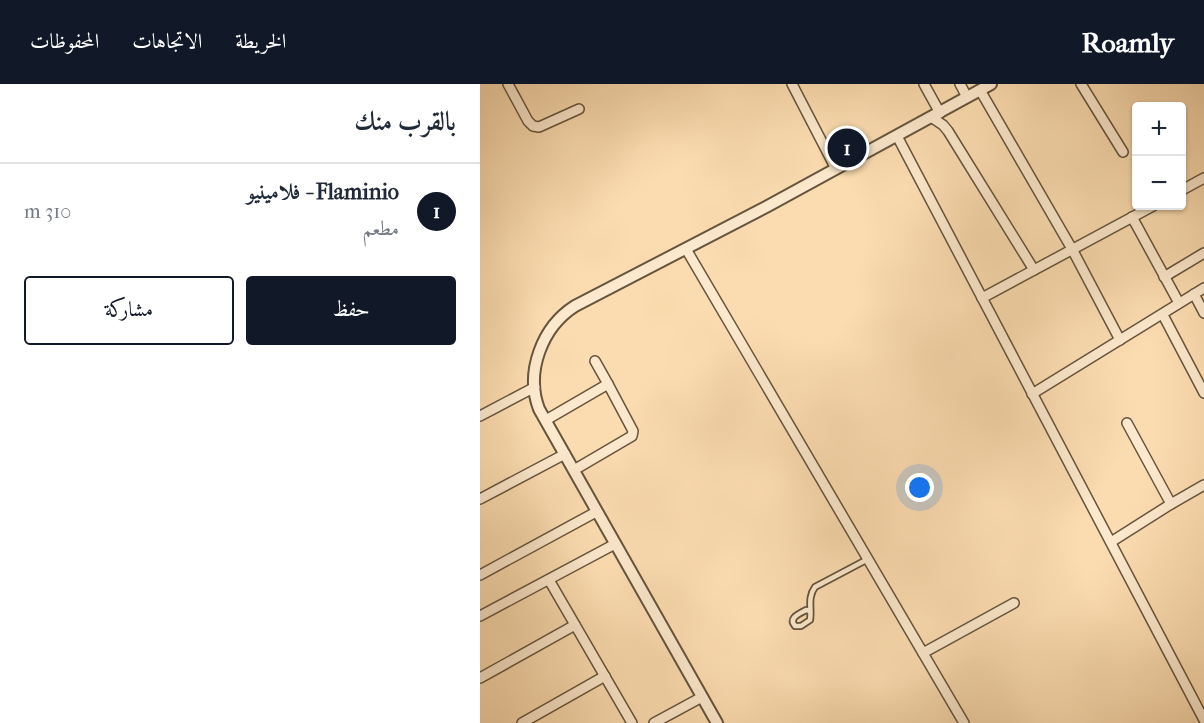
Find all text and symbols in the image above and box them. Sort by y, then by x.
text: Roamly [1082,26,1174,59]
text: المحفوظات [30,29,99,53]
text: الاتجاهات [132,29,202,53]
text: الخريطة [235,29,286,53]
map controls [1132,102,1186,210]
button: + [1132,102,1186,156]
text: بالقرب منك [354,106,456,137]
pin: 1 [828,126,866,170]
button: − [1132,156,1186,210]
text: Flaminio - فلامينيو [247,179,399,205]
text: 310 m [24,200,71,223]
text: 1 [433,200,440,223]
text: مطعم [362,217,399,240]
button: مشاركة [24,276,234,345]
button: حفظ [246,276,456,345]
your location [905,473,934,502]

